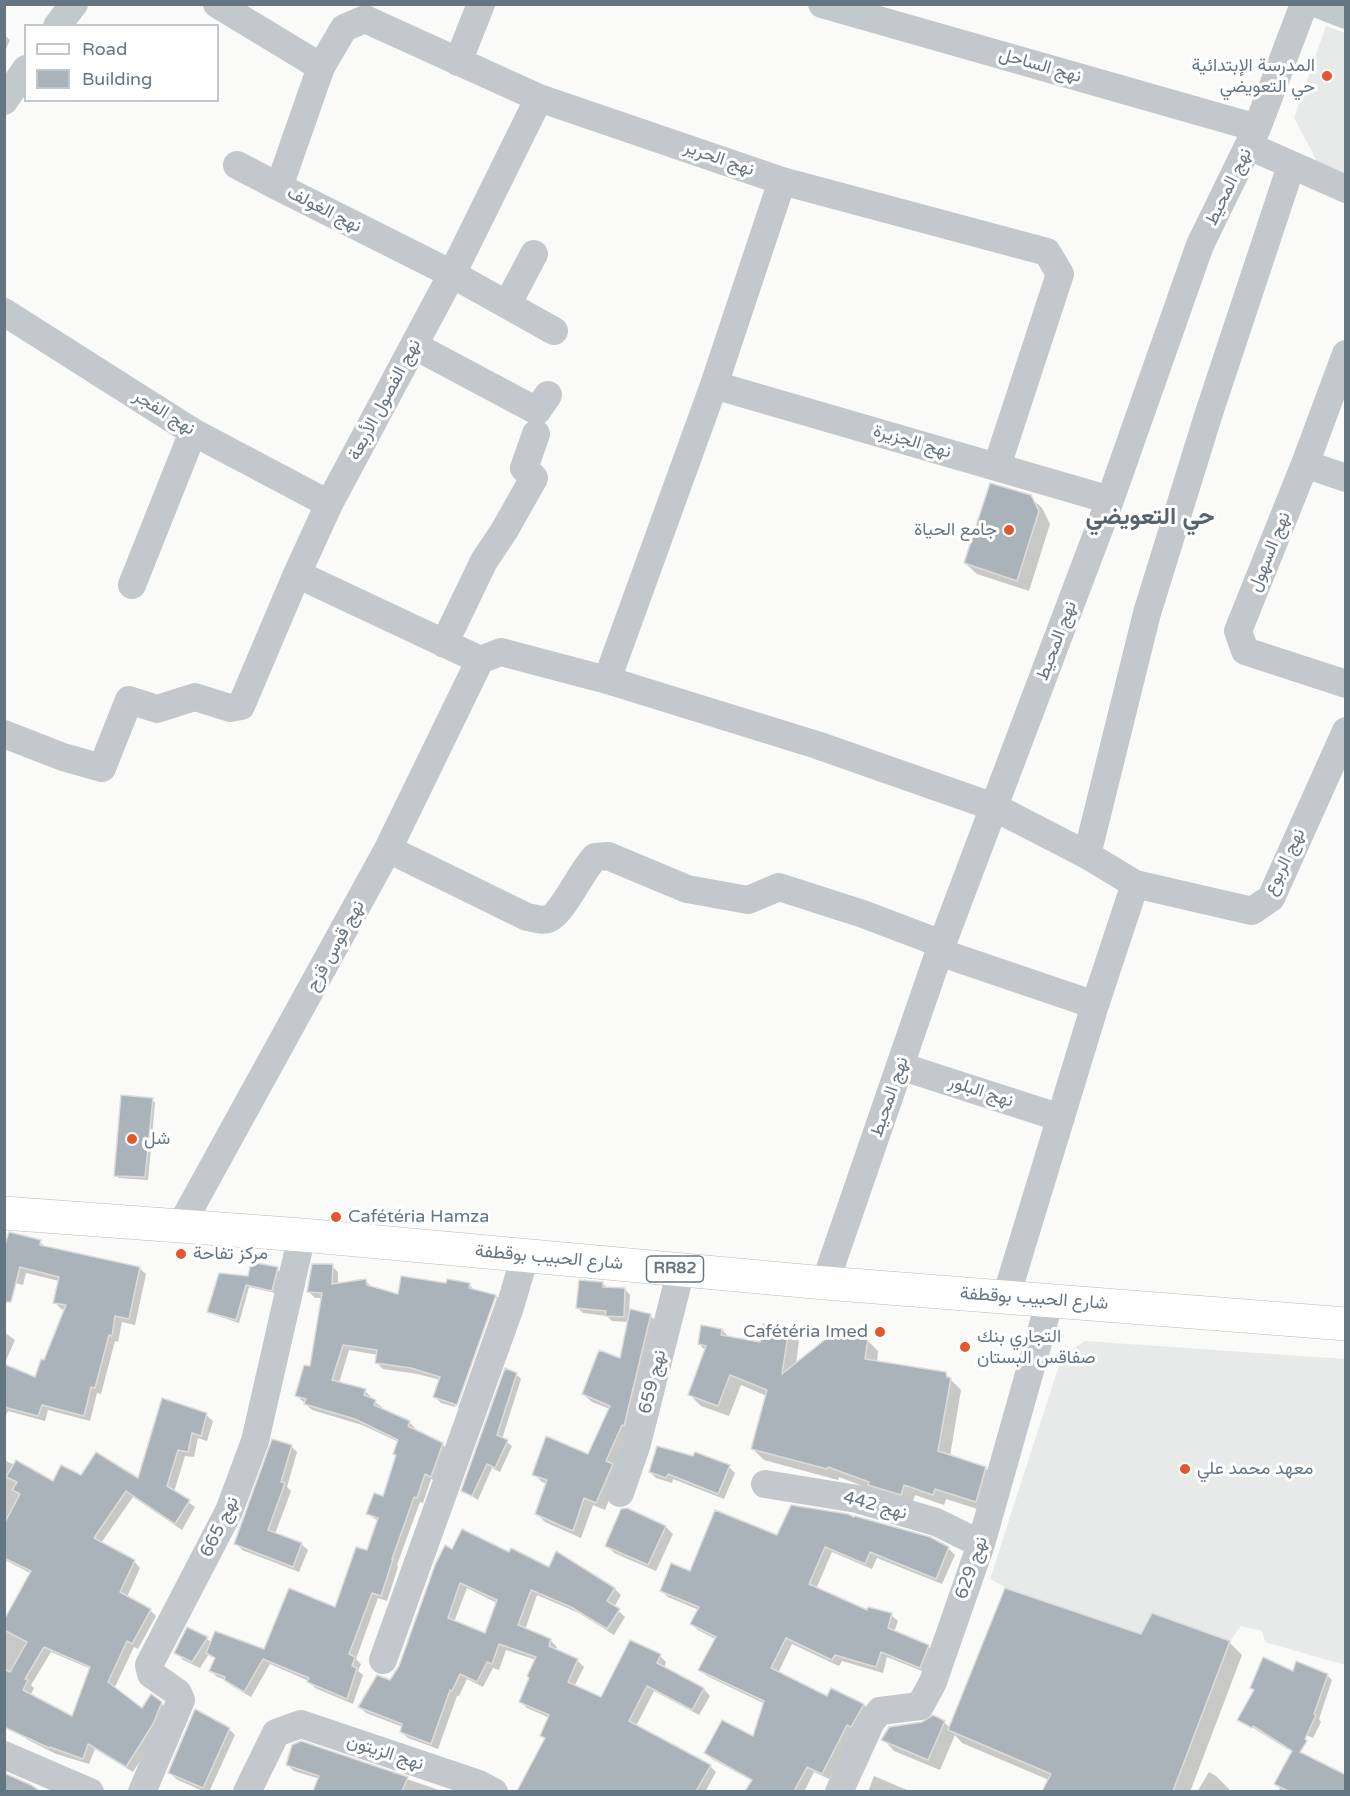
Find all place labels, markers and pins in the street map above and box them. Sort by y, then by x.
place label: المدرسة الإبتدائية حي التعويضي [1191,55,1315,98]
marker: المدرسة الإبتدائية حي التعويضي [1320,69,1334,83]
place label: جامع الحياة [914,519,997,541]
marker: جامع الحياة [1002,523,1016,537]
place label: شل [144,1128,170,1150]
marker: شل [125,1132,139,1146]
place label: Cafétéria Hamza [348,1206,489,1228]
marker: Cafétéria Hamza [329,1210,343,1224]
place label: مركز تفاحة [193,1243,268,1265]
marker: مركز تفاحة [174,1247,188,1261]
place label: Cafétéria Imed [743,1321,868,1343]
marker: Cafétéria Imed [873,1325,887,1339]
place label: التجاري بنك صفاقس البستان [977,1326,1095,1368]
marker: التجاري بنك صفاقس البستان [958,1340,972,1354]
place label: معهد محمد علي [1197,1458,1313,1480]
marker: معهد محمد علي [1178,1462,1192,1476]

